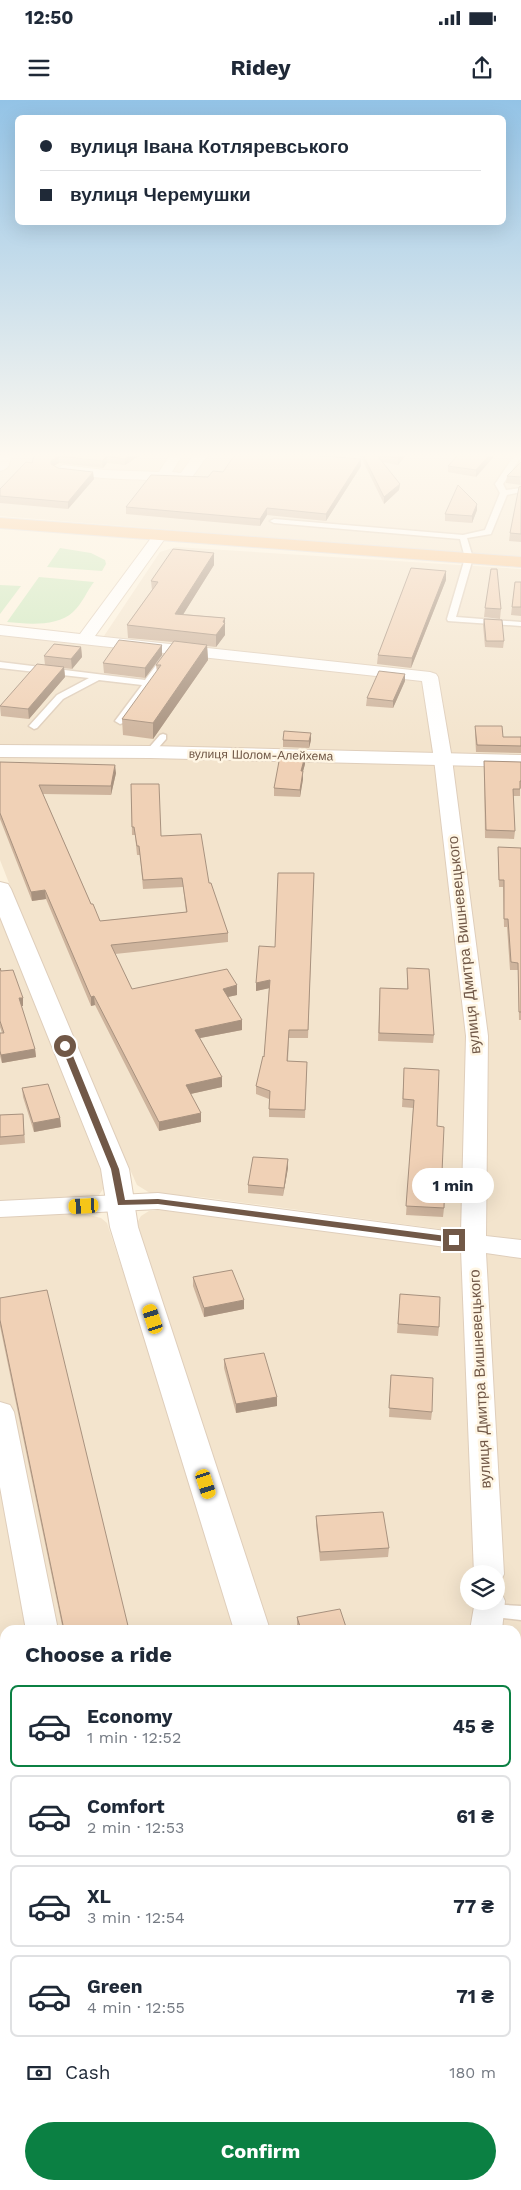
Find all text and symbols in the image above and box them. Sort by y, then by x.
text: 12:50 [25,6,74,29]
icon: menu [25,54,53,82]
icon: share [468,54,496,82]
text: Ridey [230,55,291,80]
text: вулиця Івана Котляревського [70,135,349,158]
text: вулиця Черемушки [70,183,251,206]
street label: вулиця Шолом-Алейхема [189,747,334,763]
street label: вулиця Дмитра Вишневецького [444,835,484,1055]
route start [54,1035,76,1057]
callout: 1 min [413,1168,495,1202]
text: 1 min [432,1176,474,1195]
car [68,1198,99,1214]
route end [443,1229,465,1251]
street label: вулиця Дмитра Вишневецького [465,1269,495,1489]
car [141,1302,164,1336]
car [194,1467,217,1501]
map controls [460,1565,505,1610]
button: layers [460,1565,505,1610]
text: Choose a ride [25,1642,172,1667]
icon: car [27,1704,72,1749]
text: Economy [87,1705,172,1728]
text: 45 ₴ [453,1715,494,1738]
text: 1 min · 12:52 [87,1728,181,1747]
icon: car [27,1794,72,1839]
text: Comfort [87,1795,165,1818]
text: 61 ₴ [456,1805,494,1828]
text: 2 min · 12:53 [87,1818,184,1837]
icon: car [27,1884,72,1929]
text: XL [87,1885,111,1908]
text: 77 ₴ [453,1895,494,1918]
text: 3 min · 12:54 [87,1908,185,1927]
icon: car [27,1974,72,2019]
text: Green [87,1975,143,1998]
text: 71 ₴ [456,1985,494,2008]
text: 4 min · 12:55 [87,1998,185,2017]
icon: cash [25,2059,53,2087]
text: Cash [65,2061,111,2084]
text: 180 m [449,2063,496,2082]
button: Confirm [25,2122,496,2180]

